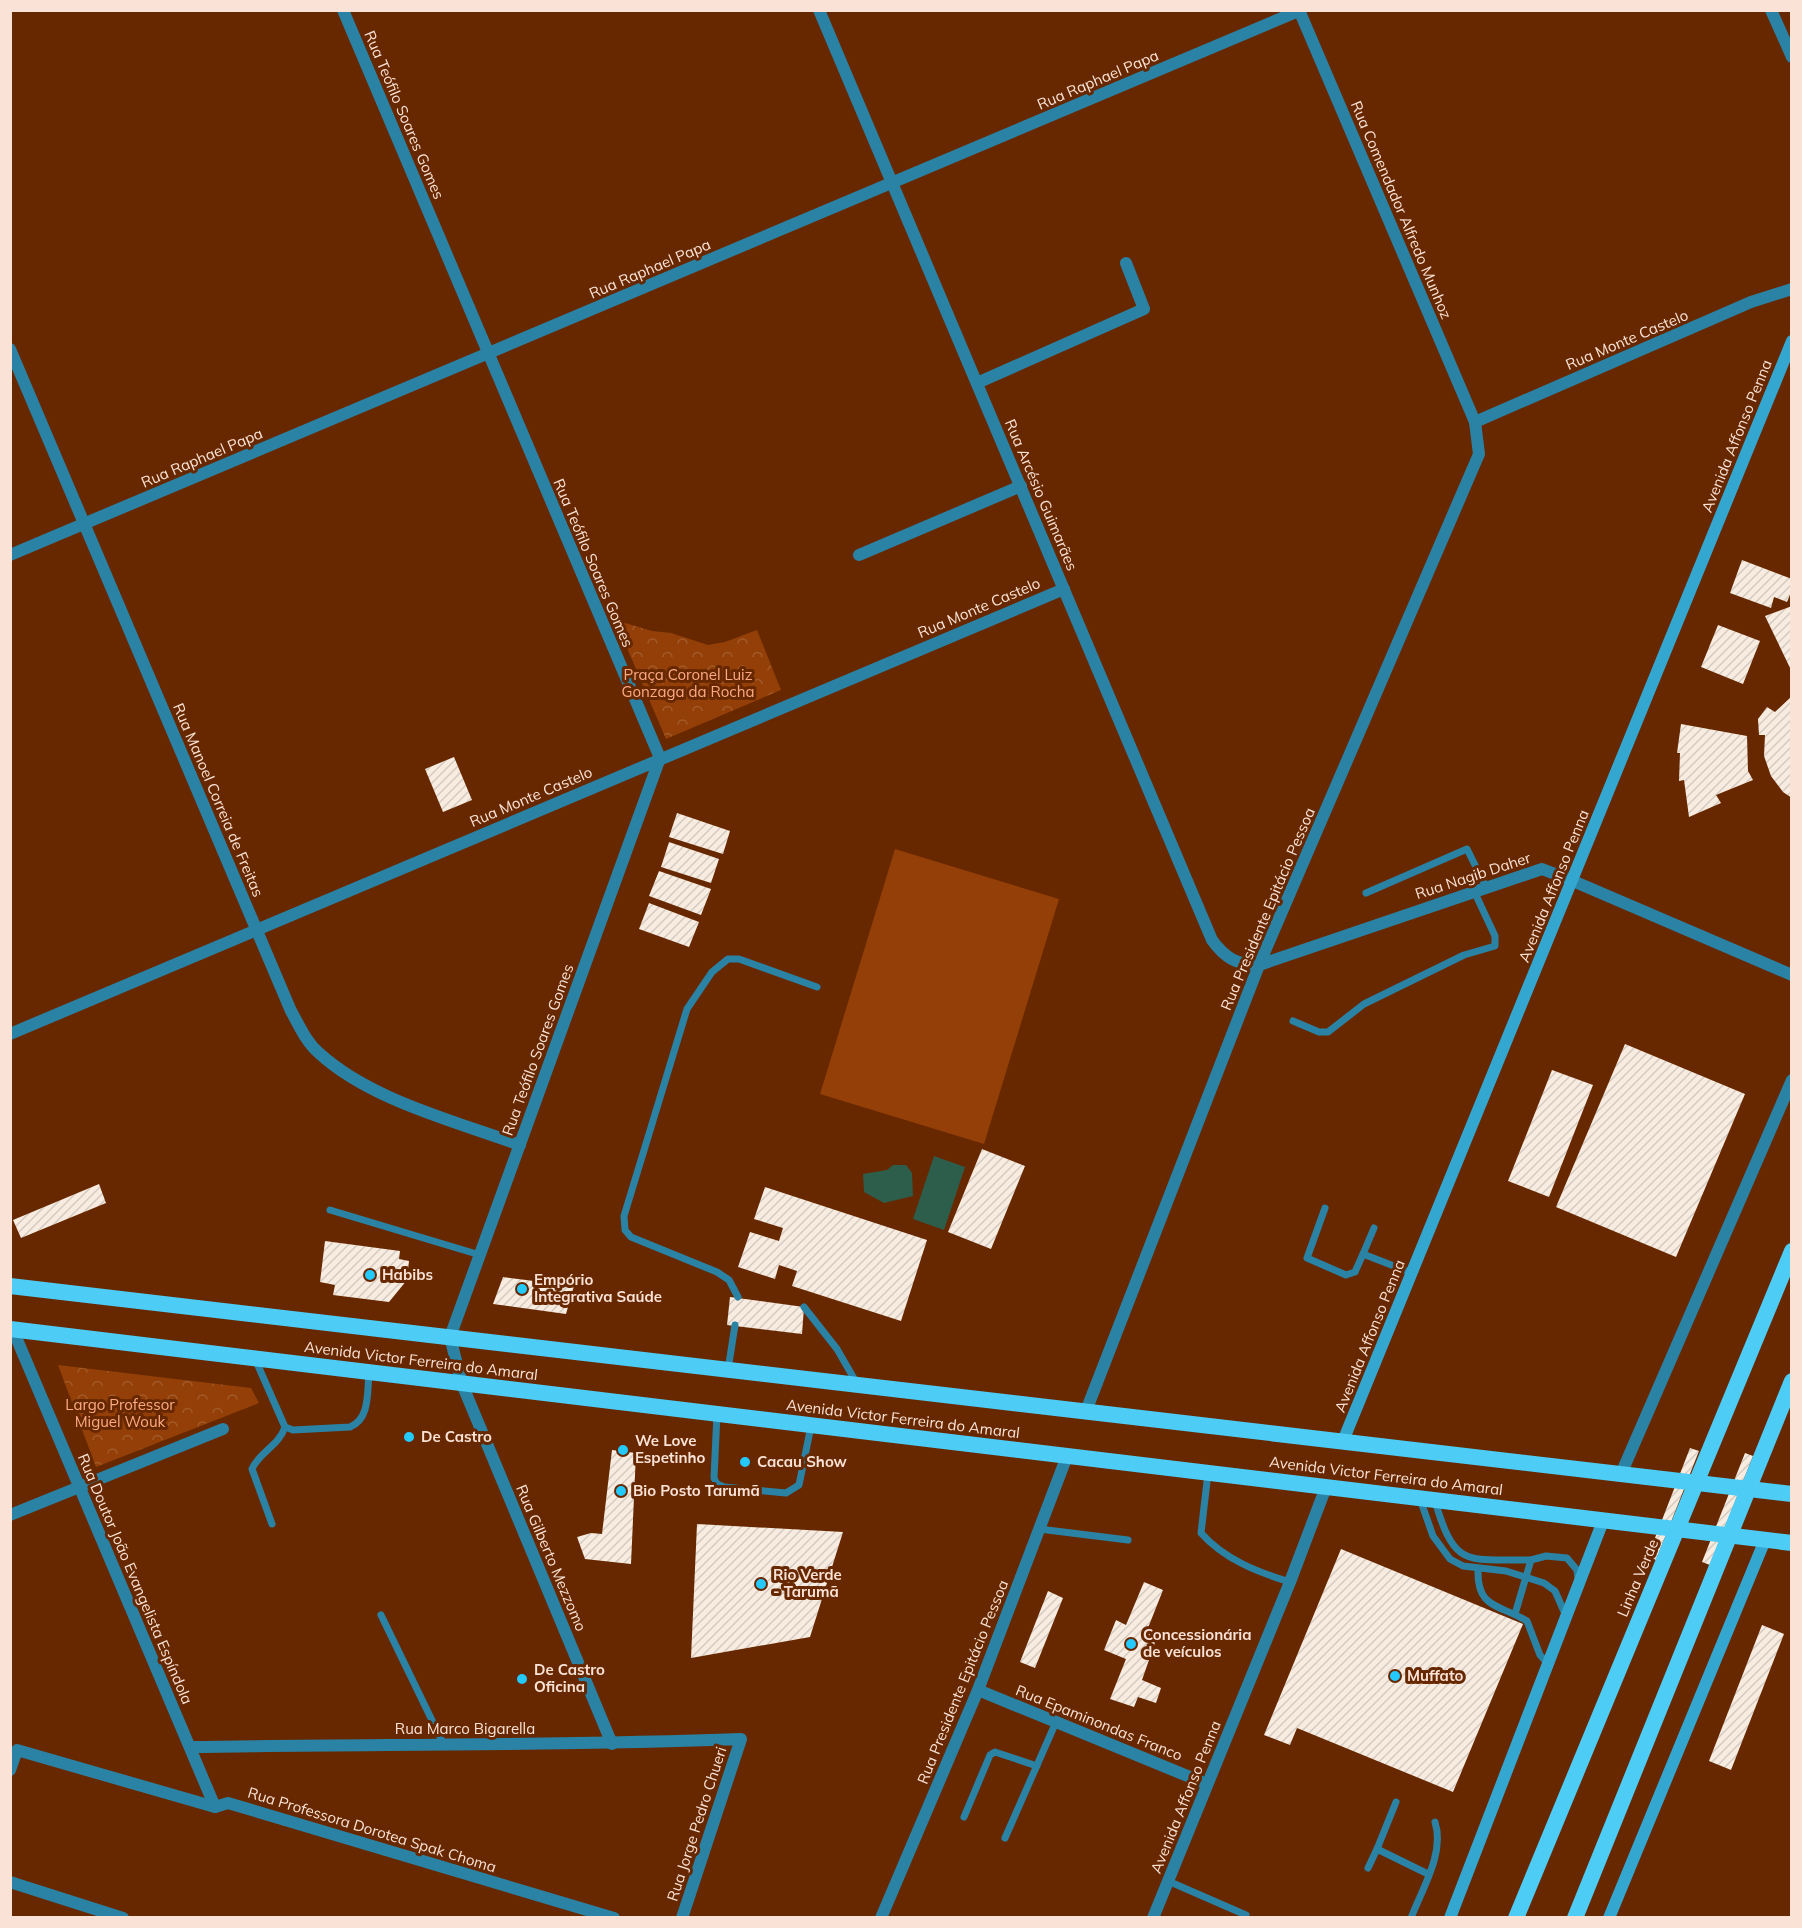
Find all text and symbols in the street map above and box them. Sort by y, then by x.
street label: Rua Teófilo Soares Gomes [360,28,449,202]
street label: Rua Raphael Papa [1034,45,1161,114]
street label: Rua Comendador Alfredo Munhoz [1347,98,1456,322]
street label: Rua Raphael Papa [586,234,713,303]
street label: Rua Monte Castelo [1563,305,1691,374]
street label: Avenida Affonso Penna [1697,357,1776,515]
street label: Rua Arcésio Guimarães [1001,416,1082,573]
street label: Rua Raphael Papa [138,423,265,492]
street label: Rua Teófilo Soares Gomes [549,476,638,650]
street label: Rua Monte Castelo [915,573,1043,642]
park label: Praça Coronel Luiz Gonzaga da Rocha [622,665,754,701]
street label: Rua Manoel Correia de Freitas [169,700,268,900]
street label: Rua Monte Castelo [467,762,595,831]
street label: Rua Presidente Epitácio Pessoa [1216,805,1319,1013]
street label: Avenida Affonso Penna [1514,807,1593,965]
street label: Rua Nagib Daher [1413,848,1534,903]
street label: Rua Teófilo Soares Gomes [498,961,577,1138]
street label: Avenida Affonso Penna [1330,1257,1409,1415]
place label: Habibs [382,1265,433,1284]
marker: Habibs [363,1268,377,1282]
place label: Empório Integrativa Saúde [534,1270,662,1306]
marker: Empório Integrativa Saúde [515,1282,529,1296]
street label: Avenida Victor Ferreira do Amaral [303,1337,539,1384]
park label: Largo Professor Miguel Wouk [65,1395,175,1431]
street label: Avenida Victor Ferreira do Amaral [785,1395,1021,1442]
place label: De Castro [421,1427,492,1446]
marker: De Castro [402,1430,416,1444]
place label: We Love Espetinho [635,1431,706,1467]
marker: We Love Espetinho [616,1443,630,1457]
street label: Rua Doutor João Evangelista Espíndola [74,1451,197,1707]
place label: Cacau Show [757,1452,848,1471]
street label: Avenida Victor Ferreira do Amaral [1268,1452,1504,1499]
marker: Cacau Show [738,1455,752,1469]
place label: Bio Posto Tarumã [633,1481,760,1500]
street label: Rua Gilberto Mezzomo [512,1482,591,1634]
marker: Bio Posto Tarumã [614,1484,628,1498]
street label: Linha Verde [1613,1536,1662,1619]
place label: Rio Verde - Tarumã [773,1565,842,1601]
marker: Rio Verde - Tarumã [754,1577,768,1591]
street label: Rua Presidente Epitácio Pessoa [913,1577,1012,1787]
place label: Concessionária de veículos [1143,1625,1252,1661]
marker: Concessionária de veículos [1124,1637,1138,1651]
place label: De Castro Oficina [534,1660,605,1696]
place label: Muffato [1407,1666,1464,1685]
marker: Muffato [1388,1669,1402,1683]
marker: De Castro Oficina [515,1672,529,1686]
street label: Rua Epaminondas Franco [1013,1680,1185,1765]
street label: Avenida Affonso Penna [1146,1718,1225,1876]
street label: Rua Marco Bigarella [395,1719,535,1738]
street label: Rua Jorge Pedro Chueri [663,1744,730,1903]
street label: Rua Professora Dorotea Spak Choma [246,1783,499,1876]

